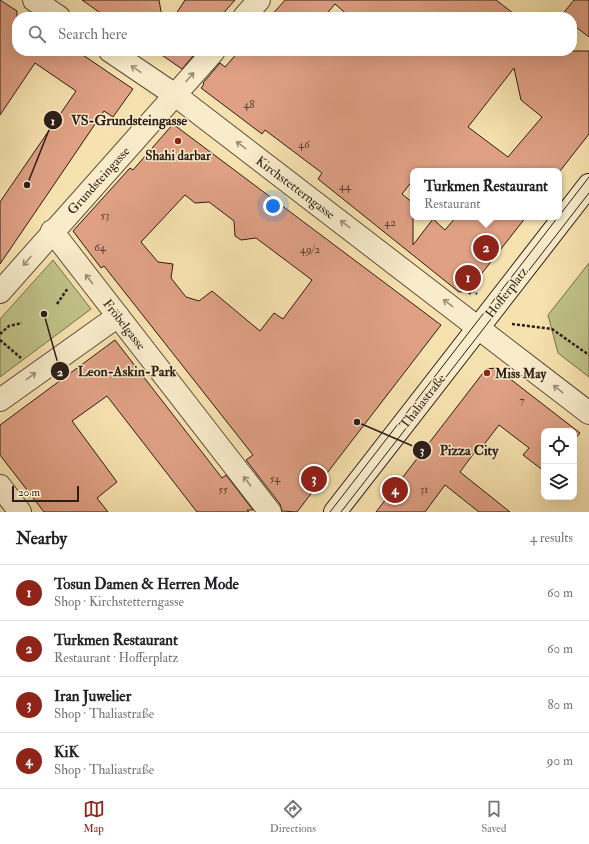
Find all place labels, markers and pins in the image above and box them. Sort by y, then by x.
callout: VS-Grundsteingasse [43,107,195,133]
marker: Shahi darbar [173,136,183,146]
place label: Shahi darbar [145,148,212,164]
pin: 2 [473,233,499,263]
pin: 1 [455,263,481,293]
callout: Leon-Askin-Park [50,358,185,384]
place label: Miss May [494,366,547,383]
marker: Miss May [482,368,492,378]
callout: Pizza City [412,437,507,463]
pin: 3 [301,464,327,494]
pin: 4 [382,475,408,505]

